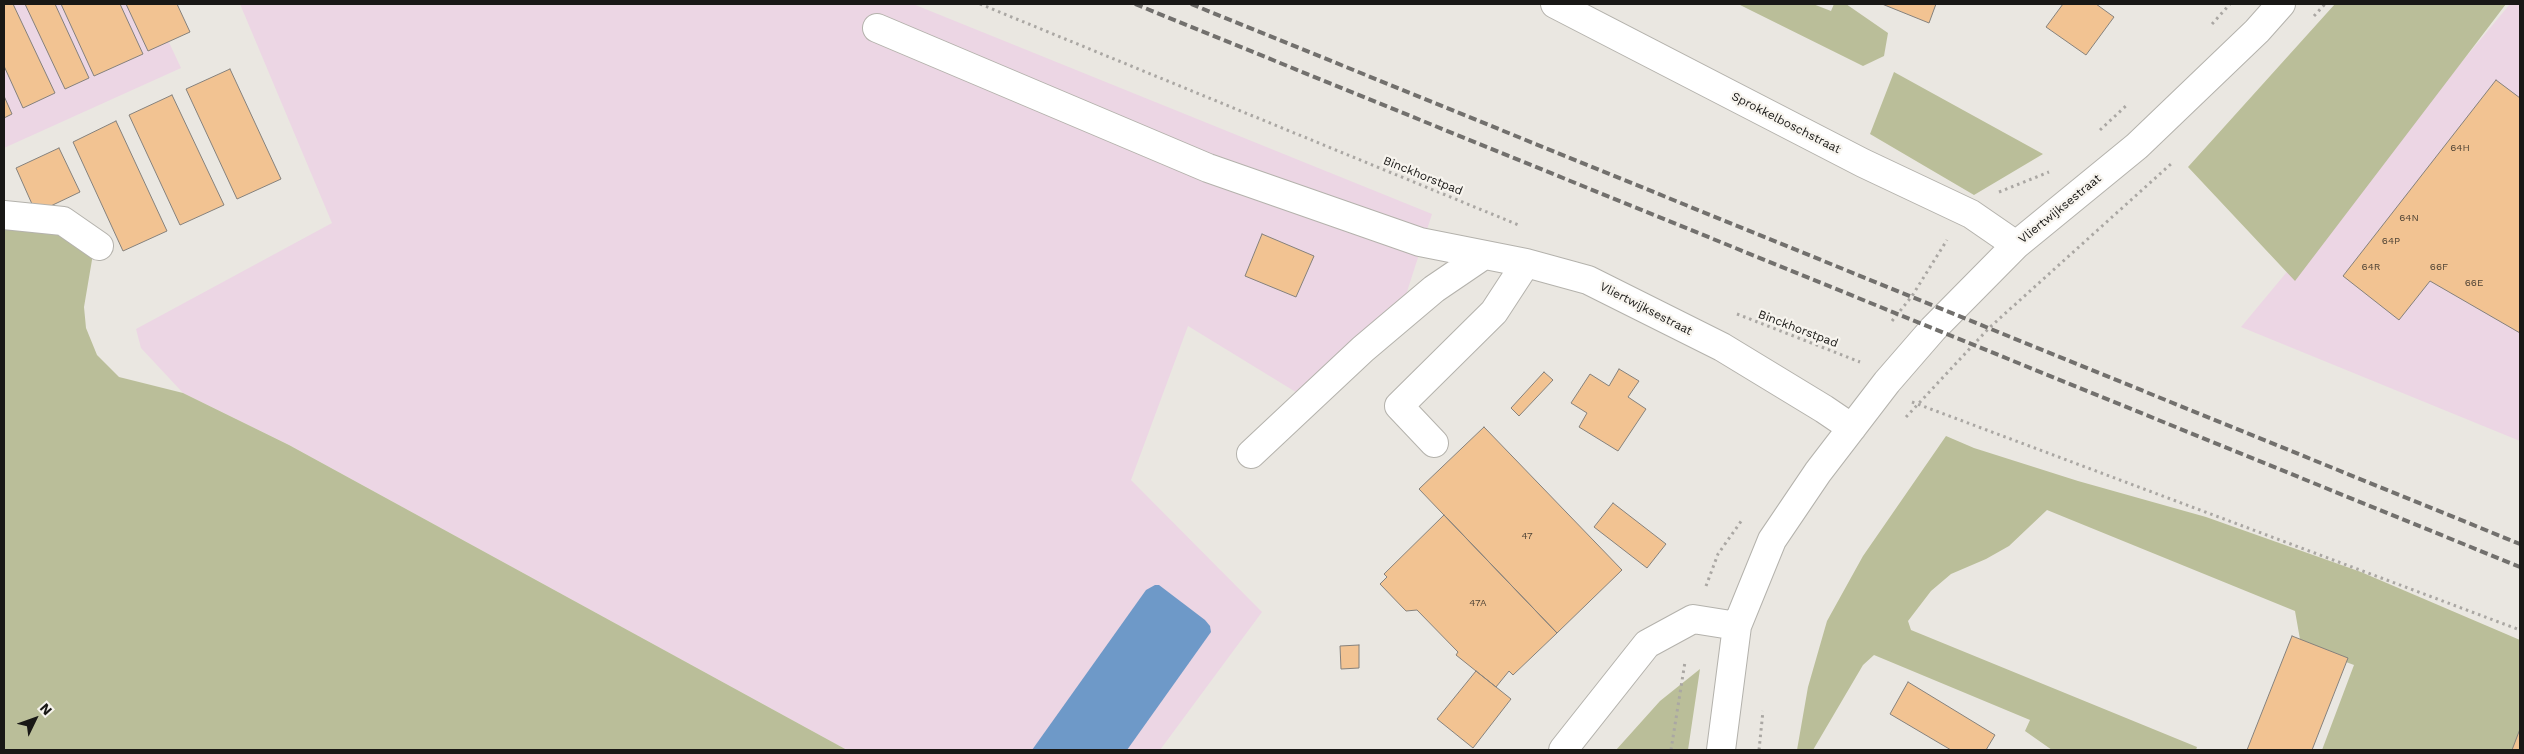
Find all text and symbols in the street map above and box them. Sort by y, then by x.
street label: Sprokkelboschstraat [1729,89,1843,157]
house number: 64H [2450,142,2470,154]
street label: Binckhorstpad [1381,154,1465,198]
street label: Vliertwijksestraat [2016,171,2104,247]
house number: 64N [2399,212,2419,224]
house number: 64P [2382,235,2400,247]
house number: 64R [2362,261,2380,273]
house number: 66F [2430,261,2448,273]
house number: 66E [2465,277,2483,289]
street label: Vliertwijksestraat [1597,279,1695,339]
street label: Binckhorstpad [1756,307,1840,351]
house number: 47 [1521,530,1533,542]
house number: 47A [1469,597,1487,609]
north arrow [10,694,60,744]
text: N [37,700,56,718]

